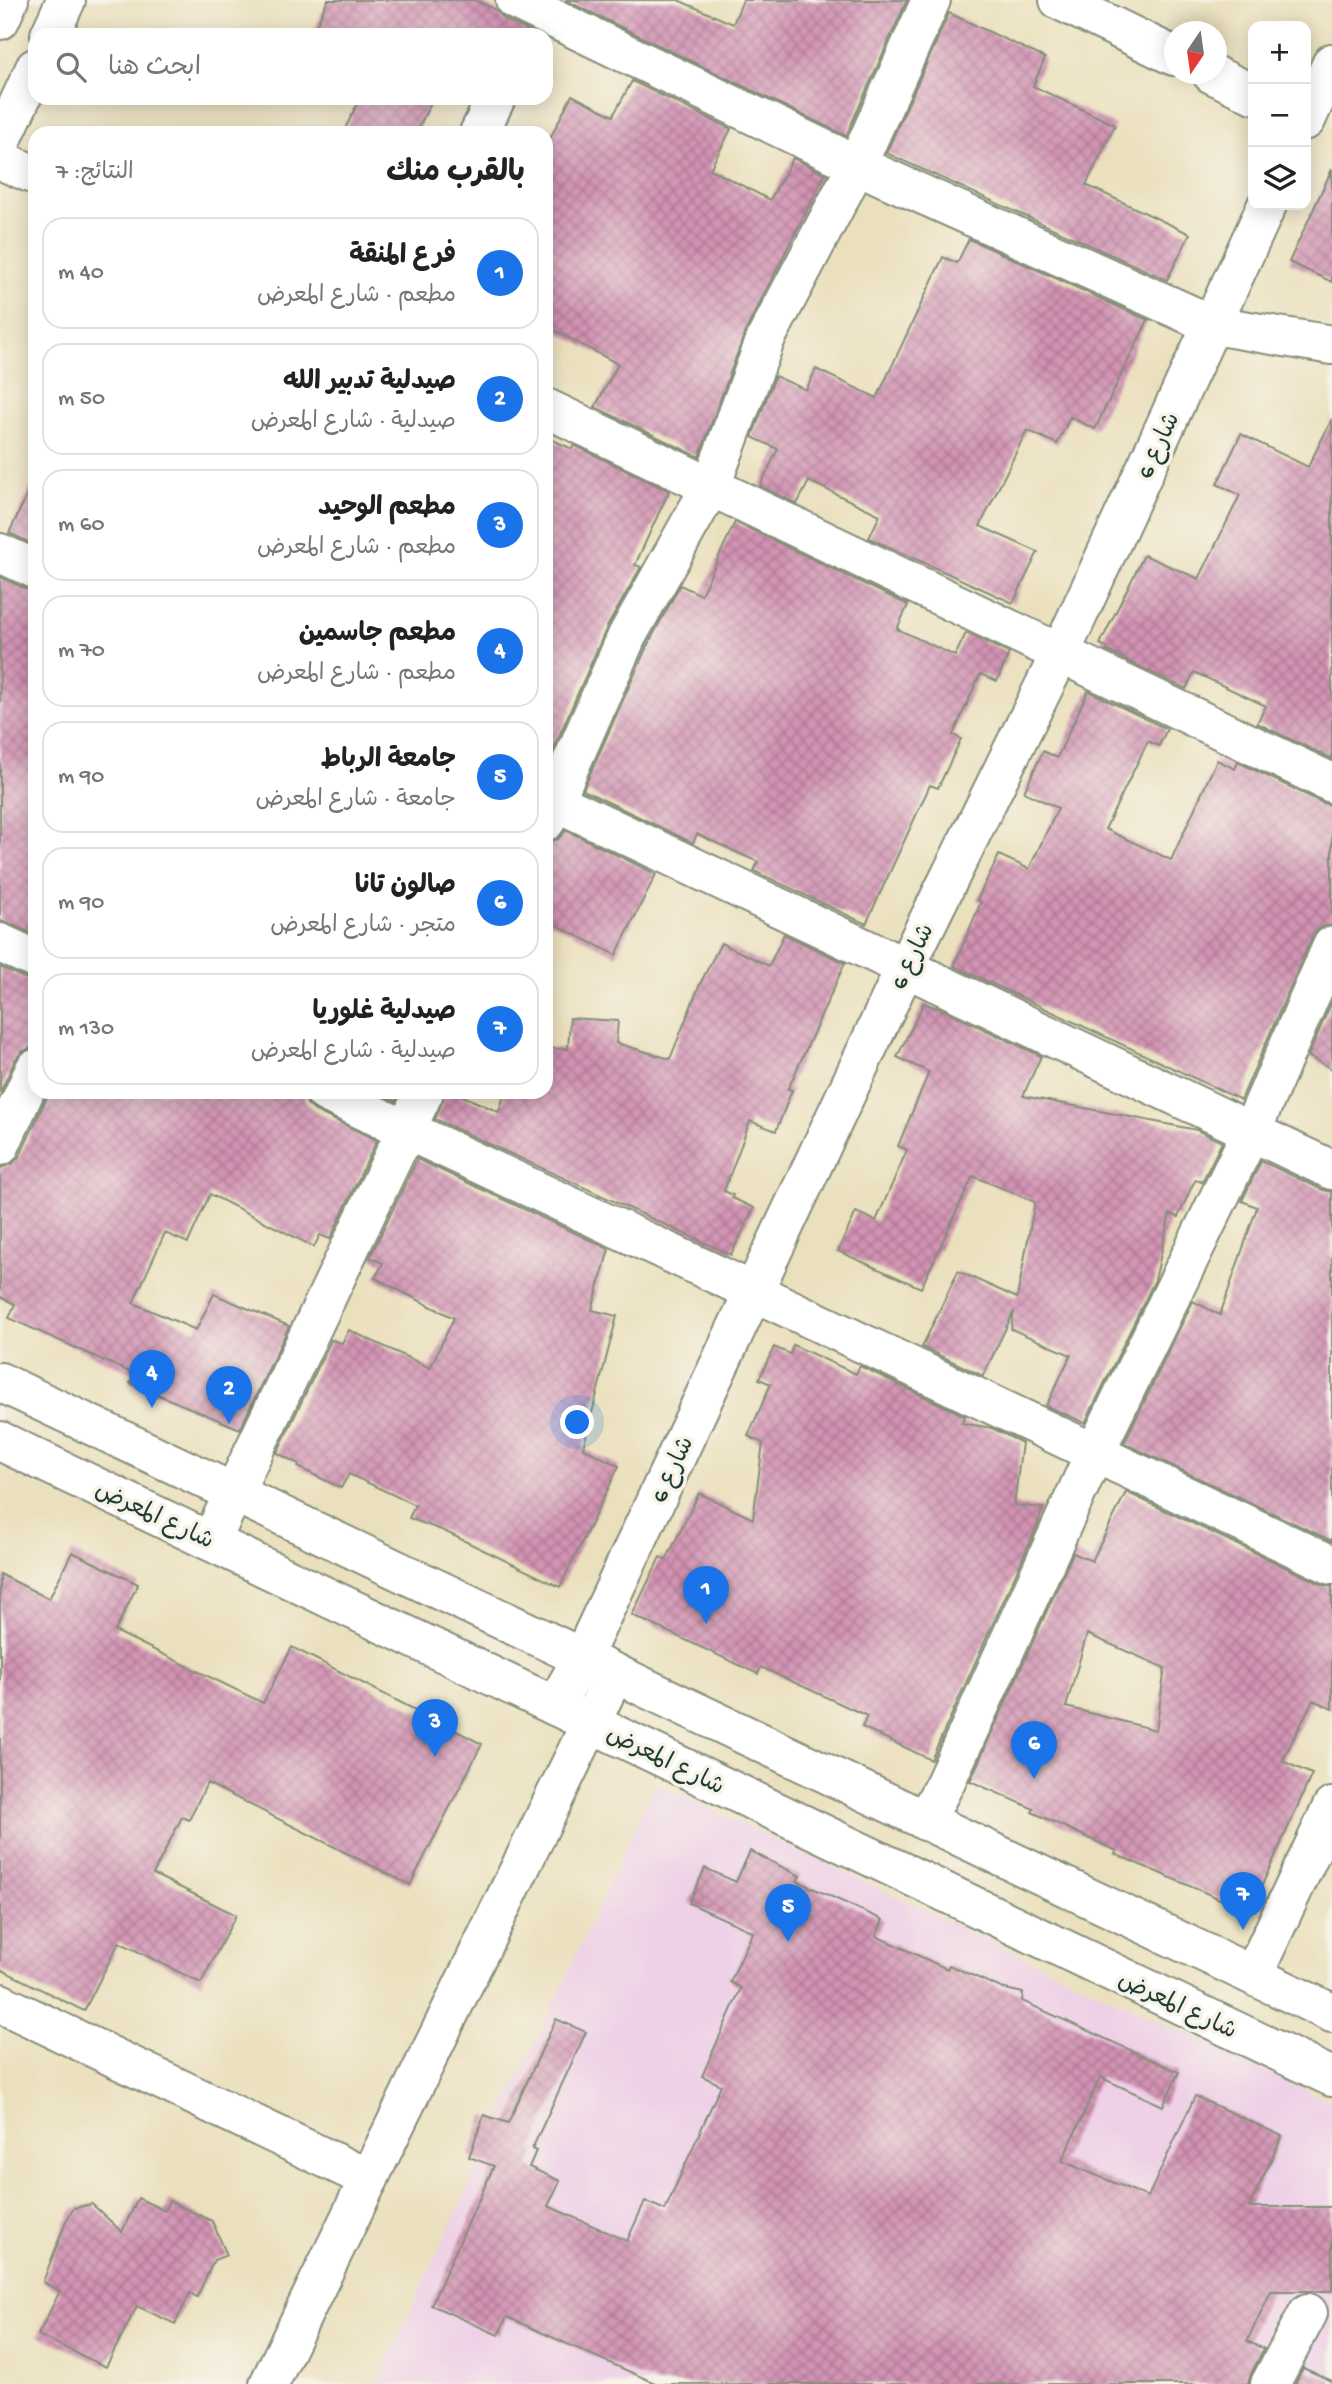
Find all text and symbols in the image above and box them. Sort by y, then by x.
north arrow [1164,21,1227,84]
map controls [1248,21,1311,210]
button: + [1248,21,1311,84]
search box [28,28,553,105]
icon: search [52,48,90,86]
text: ابحث هنا [108,54,201,85]
button: − [1248,84,1311,147]
button: layers [1248,147,1311,210]
text: بالقرب منك [386,157,525,192]
text: النتائج: 7 [56,160,134,187]
text: فرع المنقة [349,242,456,273]
text: 40 m [58,260,104,287]
text: 1 [495,260,505,287]
text: مطعم · شارع المعرض [257,283,456,310]
text: صيدلية تدبير الله [283,368,456,399]
text: 50 m [58,386,105,413]
text: 2 [494,386,506,413]
text: صيدلية · شارع المعرض [251,409,456,436]
street label: شارع 6 [1132,409,1188,484]
text: مطعم الوحيد [318,494,456,525]
text: 60 m [58,512,105,539]
text: 3 [494,512,506,539]
text: مطعم · شارع المعرض [257,535,456,562]
text: مطعم جاسمين [299,620,456,651]
text: 70 m [58,638,105,665]
text: 4 [495,638,505,665]
text: مطعم · شارع المعرض [257,661,456,688]
text: جامعة الرباط [321,746,456,777]
text: 90 m [58,764,104,791]
text: 5 [494,764,506,791]
text: جامعة · شارع المعرض [256,787,456,814]
text: صالون تانا [355,872,456,903]
text: 90 m [58,890,104,917]
text: 6 [494,890,506,917]
text: متجر · شارع المعرض [270,913,456,940]
street label: شارع 6 [886,920,942,995]
text: صيدلية غلوريا [312,998,456,1029]
text: 130 m [58,1016,114,1043]
text: 7 [494,1016,506,1043]
text: صيدلية · شارع المعرض [251,1039,456,1066]
pin: 4 [129,1350,175,1408]
pin: 2 [206,1366,252,1424]
your location [560,1405,594,1439]
street label: شارع 6 [646,1433,702,1508]
street label: شارع المعرض [89,1477,218,1557]
pin: 1 [683,1566,729,1624]
pin: 3 [412,1699,458,1757]
street label: شارع المعرض [601,1721,728,1803]
pin: 6 [1011,1721,1057,1779]
pin: 7 [1220,1872,1266,1930]
pin: 5 [765,1884,811,1942]
street label: شارع المعرض [1112,1967,1241,2047]

